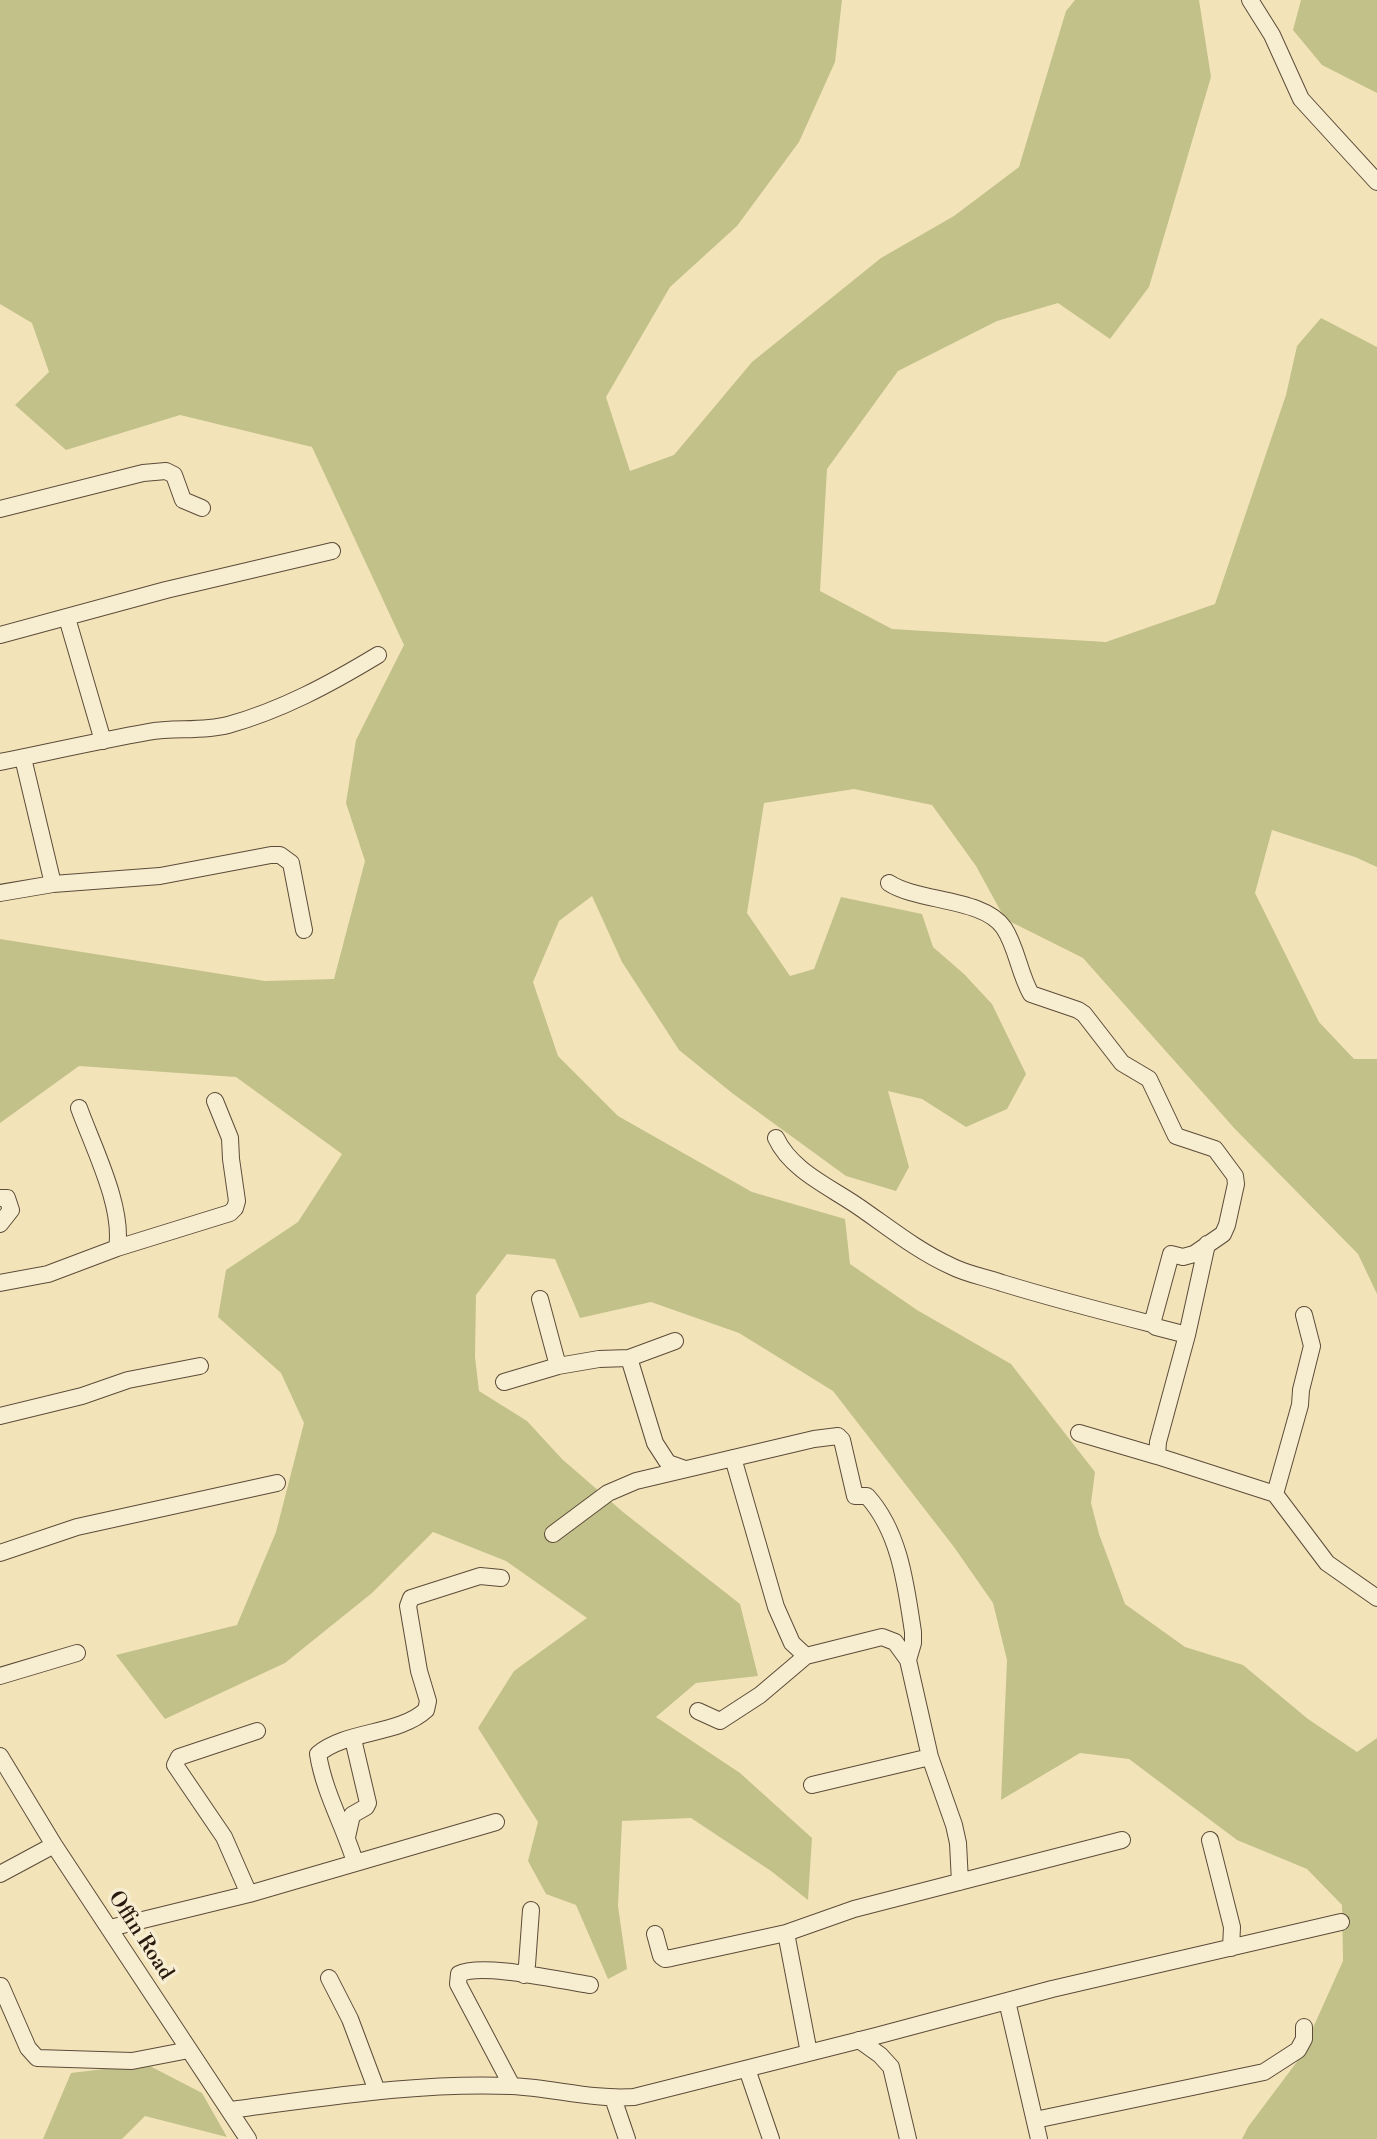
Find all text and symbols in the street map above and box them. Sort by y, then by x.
street label: Offin Road [102,1887,178,1985]

